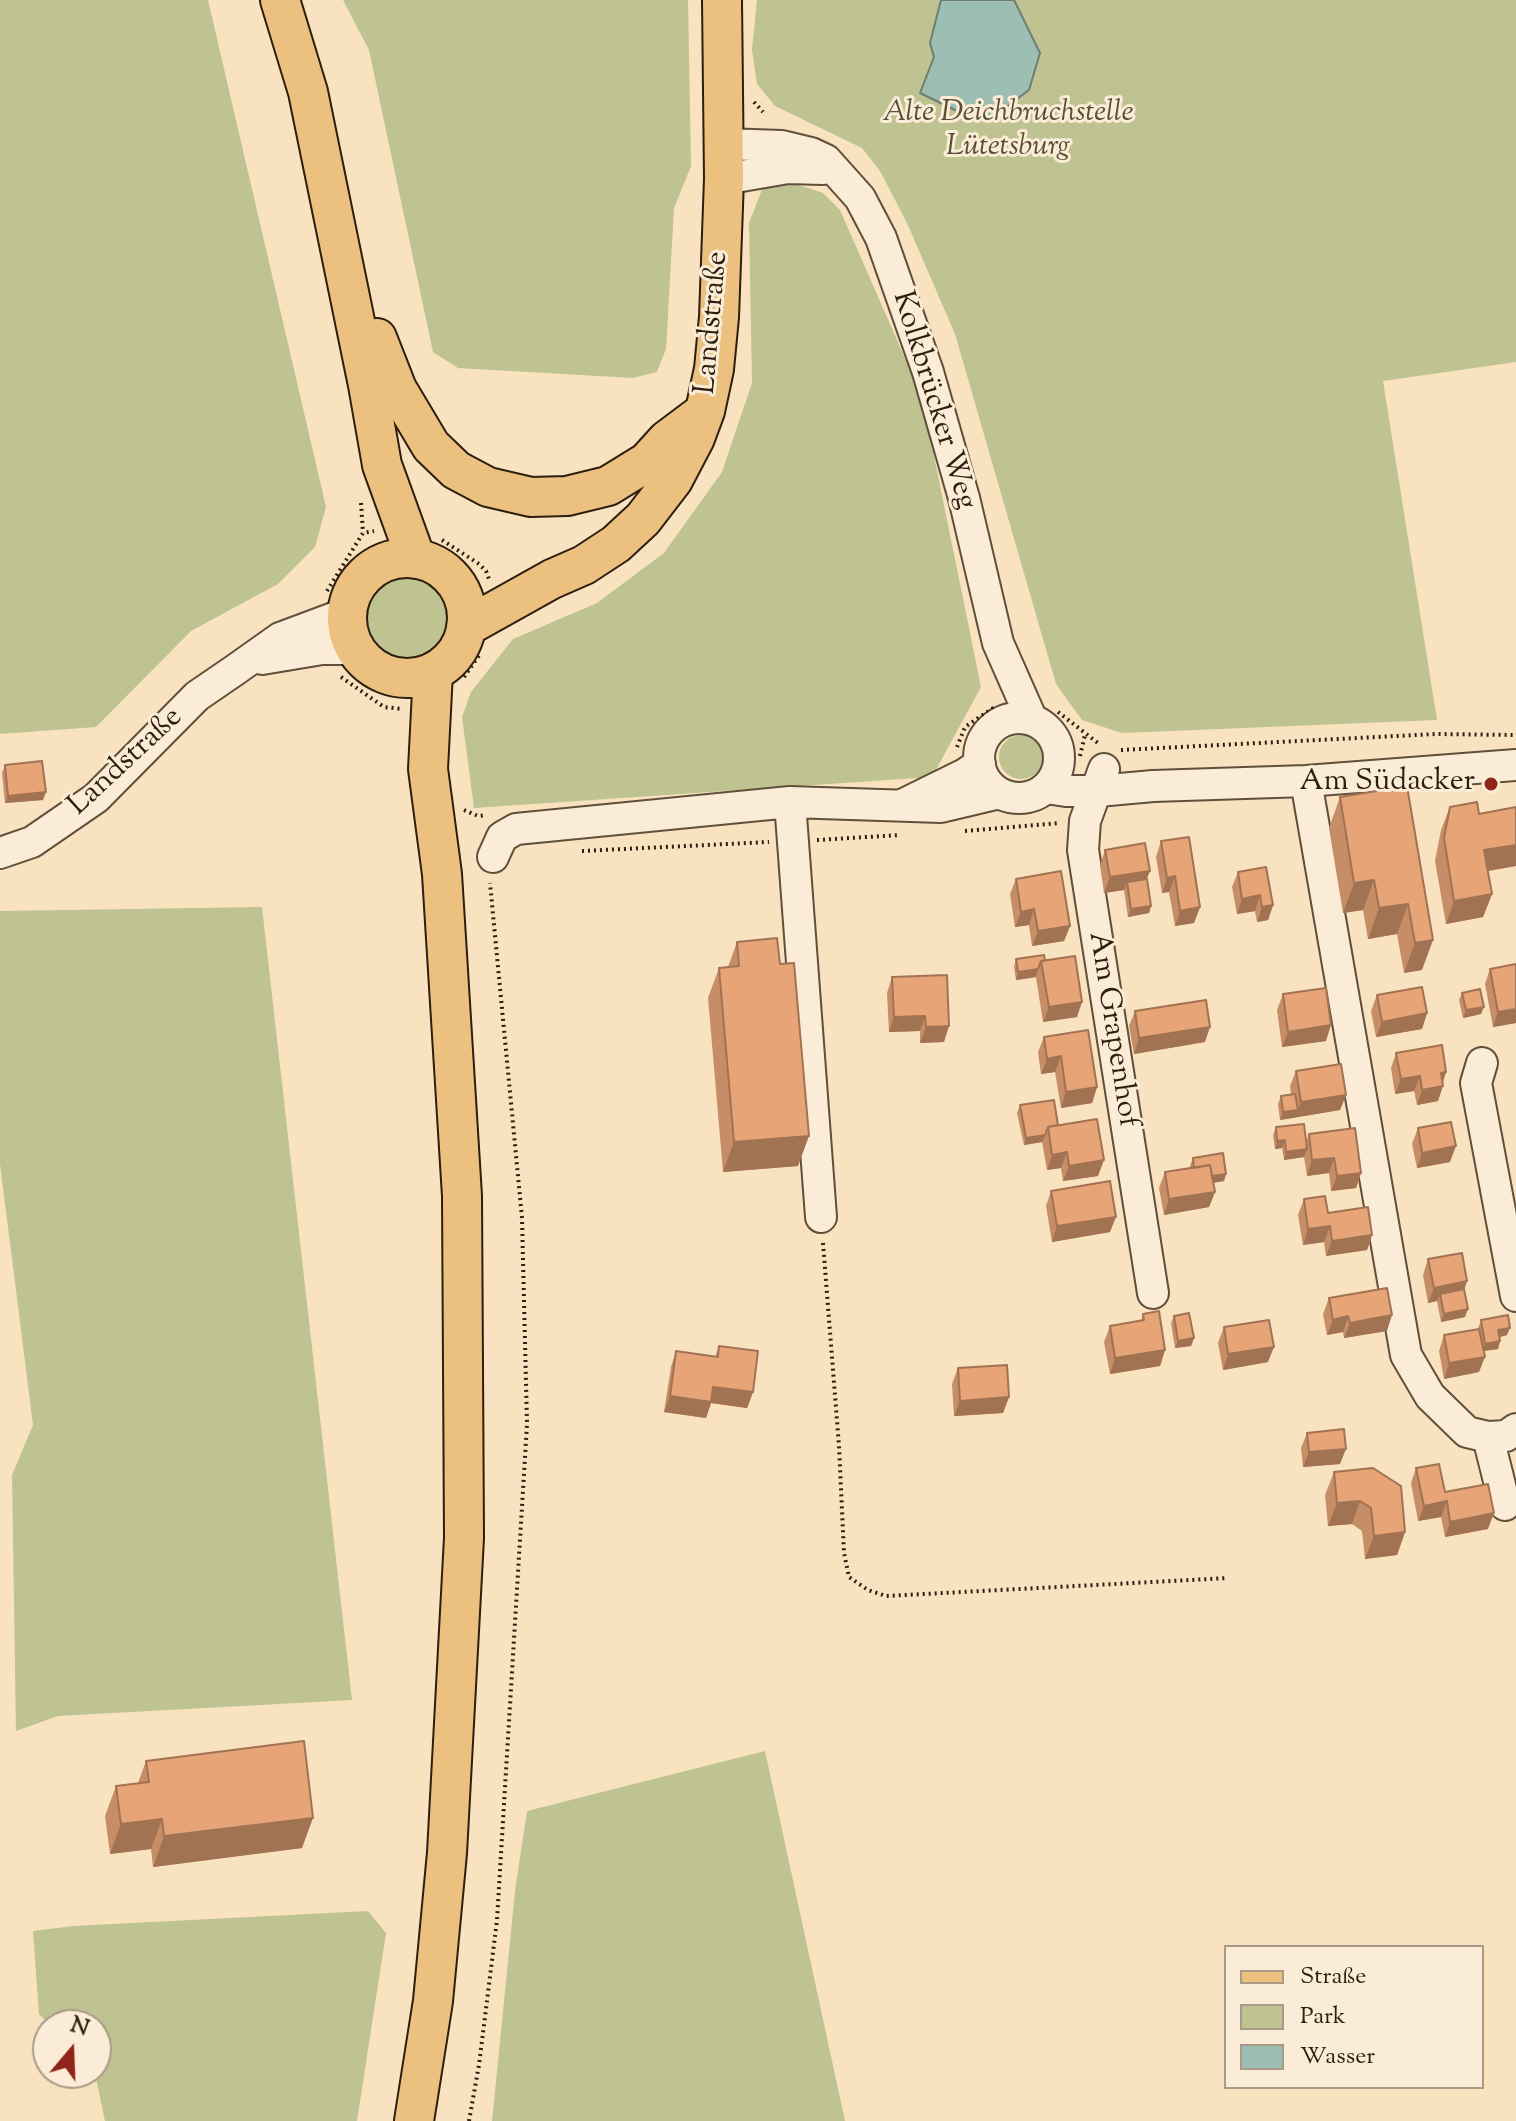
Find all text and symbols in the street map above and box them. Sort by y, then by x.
park label: Alte Deichbruchstelle Lütetsburg [882,97,1134,168]
street label: Landstraße [690,250,738,396]
street label: Kolkbrücker Weg [882,288,982,514]
street label: Landstraße [62,701,192,825]
place label: Am Südacker [1300,766,1475,802]
marker: Am Südacker [1482,775,1500,793]
street label: Am Grapenhof [1078,930,1144,1130]
legend [1224,1945,1484,2089]
text: Straße [1300,1960,1366,1994]
text: Park [1300,2000,1346,2034]
north arrow [32,2009,112,2089]
text: N [66,2010,93,2046]
text: Wasser [1300,2040,1375,2074]

